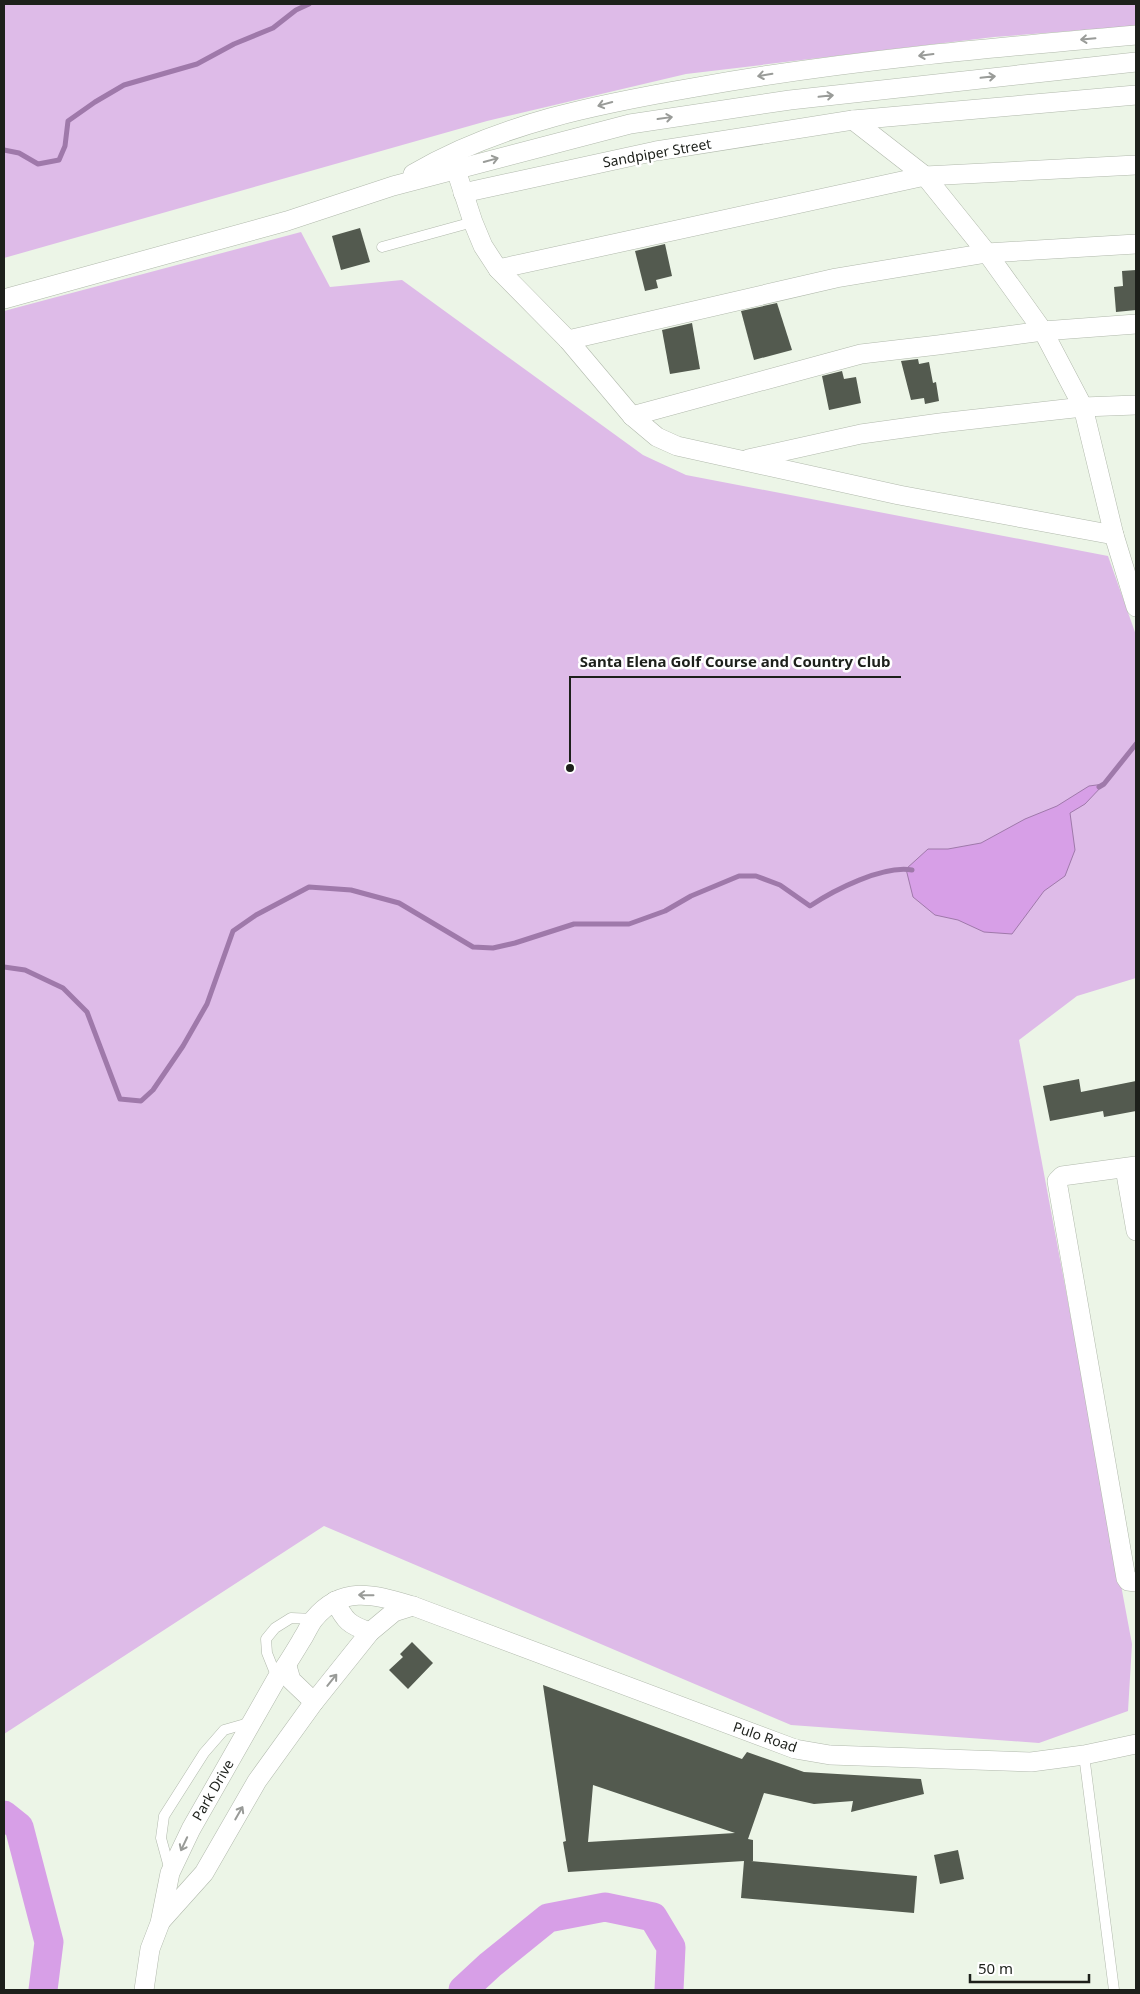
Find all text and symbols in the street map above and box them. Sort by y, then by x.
one-way arrow [1080,35,1096,44]
one-way arrow [918,50,934,60]
one-way arrow [757,71,773,81]
one-way arrow [979,72,995,82]
one-way arrow [818,91,834,100]
one-way arrow [597,100,613,109]
one-way arrow [657,113,673,123]
street label: Sandpiper Street [601,134,713,171]
one-way arrow [482,155,498,165]
callout: Santa Elena Golf Course and Country Club [570,647,901,677]
text: Santa Elena Golf Course and Country Club [580,651,890,671]
one-way arrow [358,1590,374,1600]
one-way arrow [326,1674,337,1687]
street label: Pulo Road [731,1717,800,1756]
street label: Park Drive [187,1756,238,1824]
one-way arrow [234,1806,244,1820]
one-way arrow [179,1836,188,1851]
scale bar [970,1952,1089,1984]
text: 50 m [978,1958,1013,1978]

